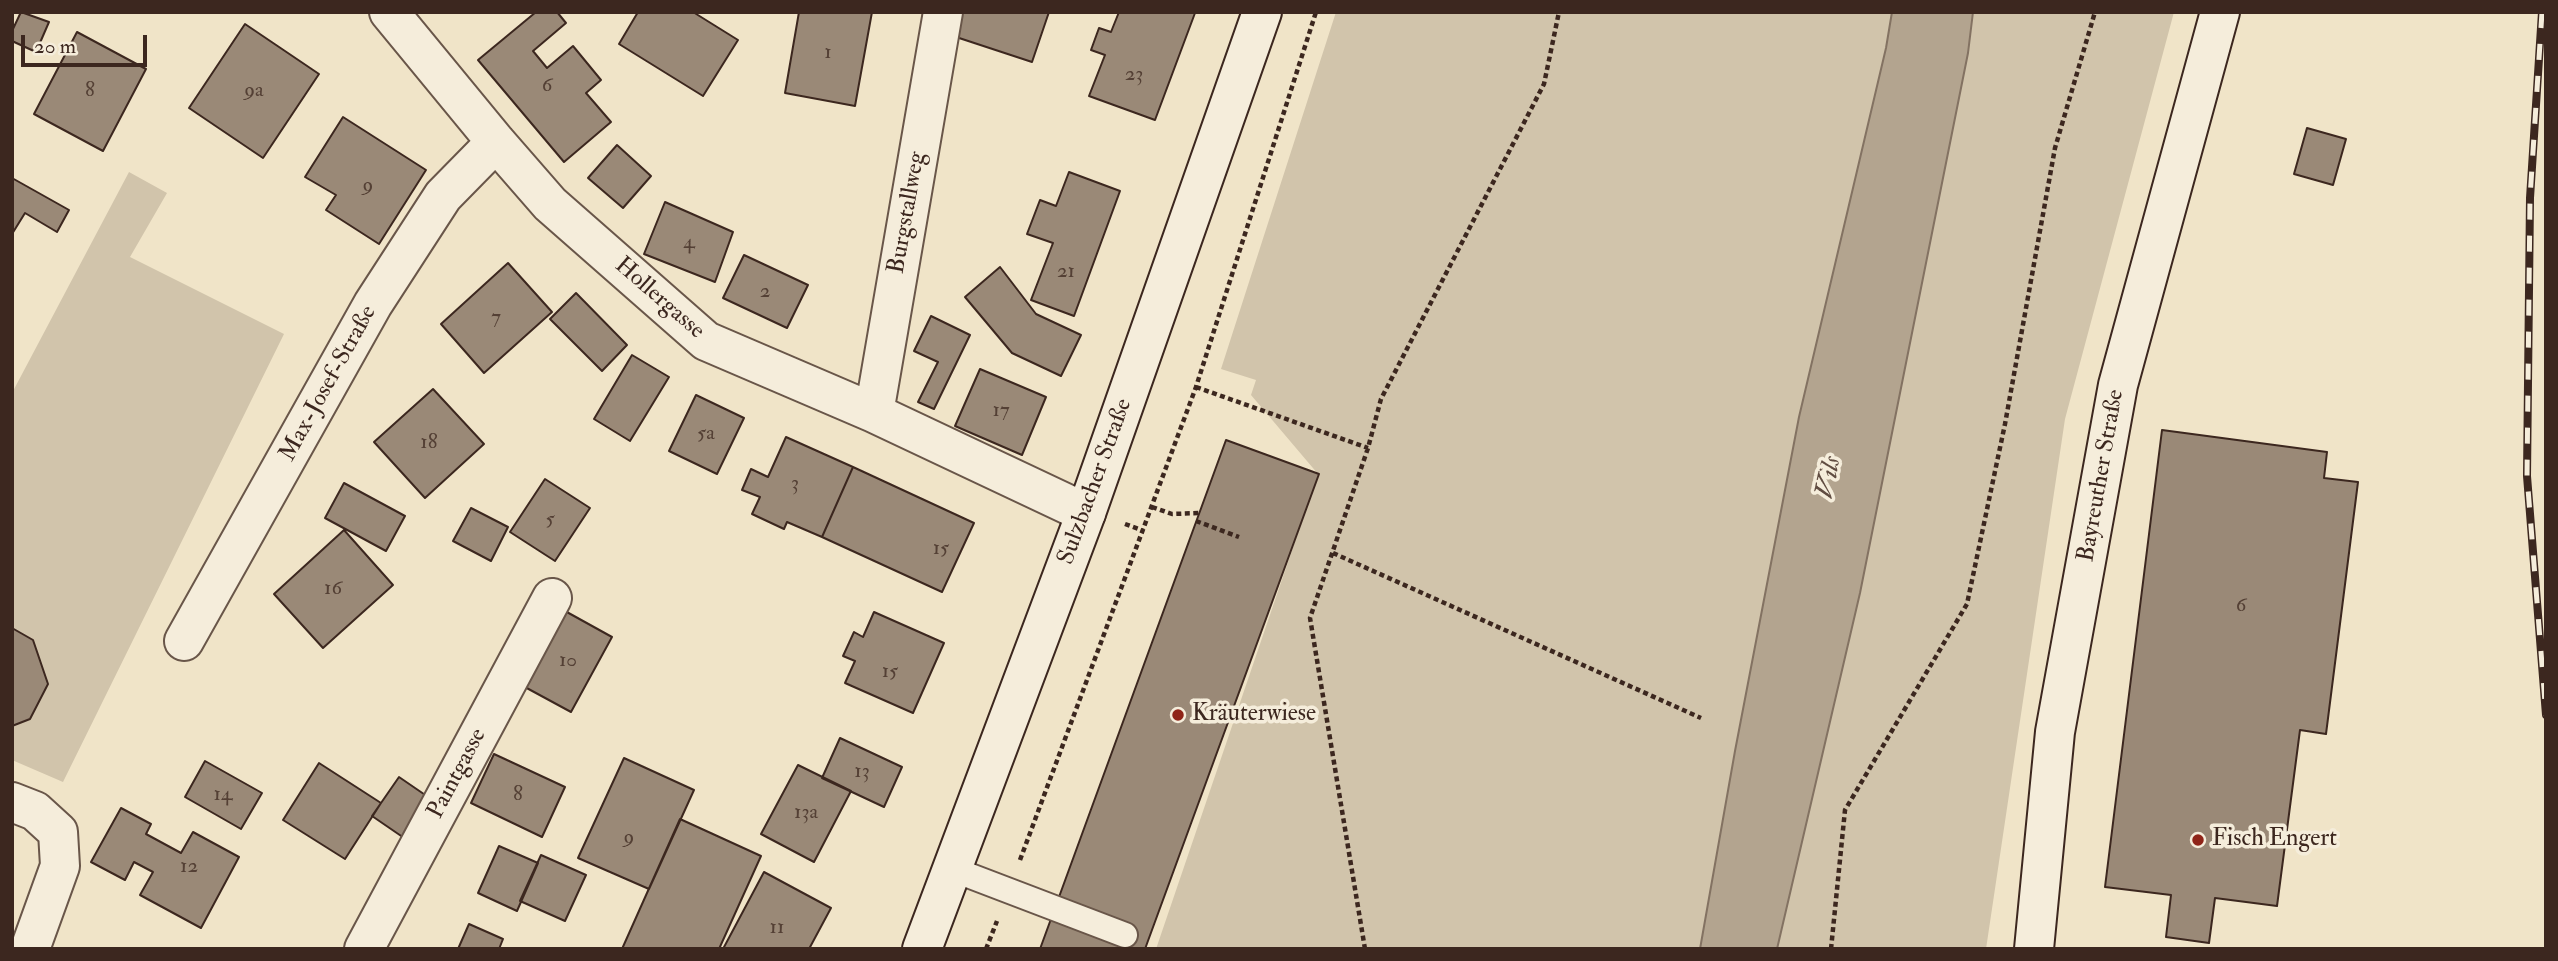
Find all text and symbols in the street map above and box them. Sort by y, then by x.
scale bar [24,21,150,65]
text: 20 m [34,33,76,60]
house number: 1 [824,40,832,66]
house number: 23 [1125,62,1143,88]
house number: 6 [542,73,552,99]
house number: 8 [85,78,95,104]
house number: 9a [244,78,264,104]
street label: Burgstallweg [883,150,933,276]
house number: 9 [363,173,373,199]
house number: 4 [683,230,695,256]
street label: Hollergasse [608,252,710,346]
house number: 21 [1057,259,1075,285]
house number: 2 [760,279,770,305]
street label: Max-Josef-Straße [274,301,384,467]
house number: 7 [491,305,501,331]
street label: Bayreuther Straße [2073,388,2131,564]
street label: Sulzbacher Straße [1053,395,1139,569]
house number: 17 [992,398,1010,424]
house number: 5a [697,421,715,447]
house number: 18 [420,430,438,456]
water label: Vils [1811,454,1849,502]
house number: 3 [791,471,799,497]
house number: 5 [545,507,555,533]
house number: 15 [933,536,949,562]
house number: 16 [324,576,342,602]
house number: 6 [2236,593,2246,619]
house number: 10 [559,648,577,674]
house number: 15 [882,659,898,685]
place label: Kräuterwiese [1192,701,1316,729]
marker: Kräuterwiese [1170,707,1186,723]
street label: Paintgasse [422,724,494,824]
house number: 13 [854,759,870,785]
house number: 14 [214,782,232,808]
house number: 8 [513,782,523,808]
house number: 13a [794,800,818,826]
house number: 9 [624,825,634,851]
place label: Fisch Engert [2212,826,2337,854]
marker: Fisch Engert [2190,832,2206,848]
house number: 12 [180,854,198,880]
house number: 11 [770,915,784,941]

